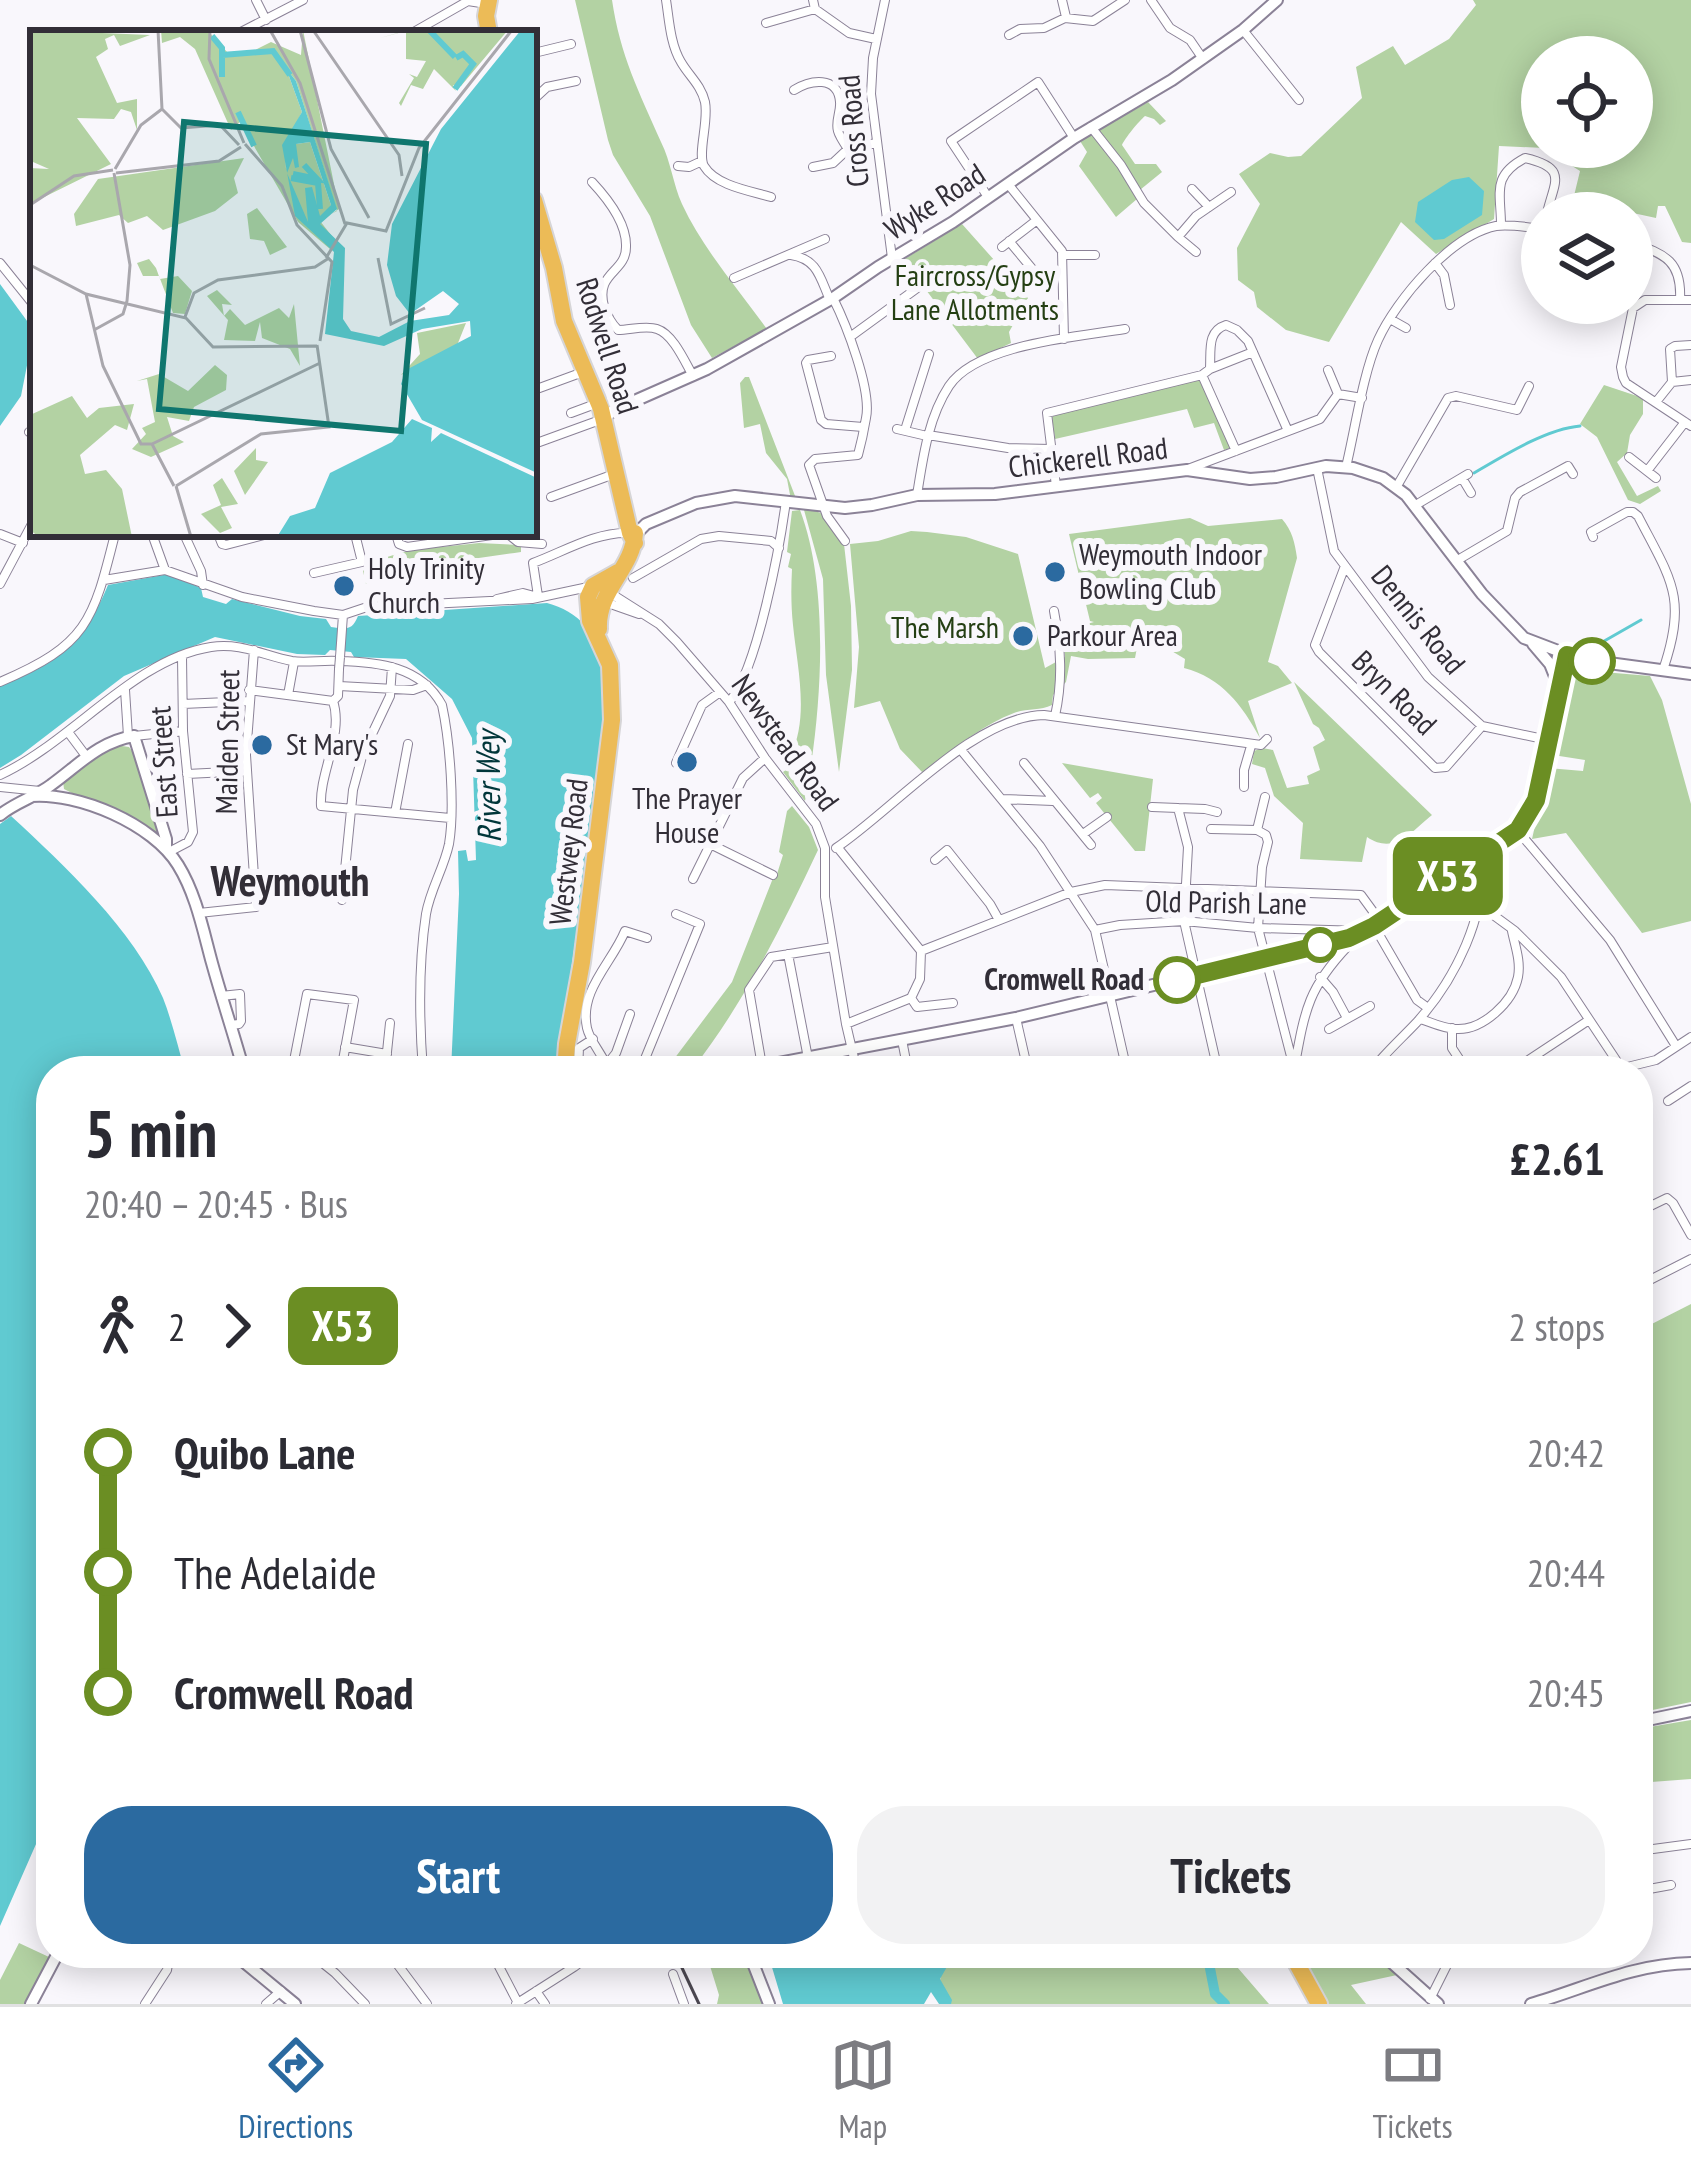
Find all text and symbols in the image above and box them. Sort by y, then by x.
inset map [30,30,537,537]
map controls [1521,36,1653,324]
button: locate [1521,36,1653,168]
street label: Cross Road [828,73,877,189]
street label: Wyke Road [876,154,992,248]
button: layers [1521,192,1653,324]
park label: Faircross/Gypsy Lane Allotments [891,255,1059,328]
street label: Rodwell Road [568,273,649,418]
street label: Chickerell Road [1006,427,1170,486]
place label: Weymouth Indoor Bowling Club [1079,534,1263,607]
place label: Holy Trinity Church [368,548,485,621]
street label: Dennis Road [1364,557,1475,681]
marker: Weymouth Indoor Bowling Club [1042,559,1068,585]
marker: Holy Trinity Church [331,573,357,599]
park label: The Marsh [891,607,999,646]
place label: Parkour Area [1047,615,1178,654]
marker: Parkour Area [1010,623,1036,649]
unlabelled marker [1570,639,1614,683]
street label: Bryn Road [1344,641,1446,743]
street label: Newstead Road [724,666,849,818]
street label: Maiden Street [206,669,247,815]
street label: East Street [139,704,186,819]
place label: St Mary's [286,724,378,763]
water label: River Wey [465,726,510,843]
marker: St Mary's [249,732,275,758]
marker: The Prayer House [674,749,700,775]
street label: Westwey Road [539,776,596,927]
place label: The Prayer House [632,778,743,851]
line badge: X53 [1379,837,1517,915]
text: X53 [1417,848,1479,903]
district label: Weymouth [210,853,369,908]
street label: Old Parish Lane [1145,881,1307,922]
unlabelled marker [1304,929,1336,961]
marker: Cromwell Road [1155,958,1199,1002]
place label: Cromwell Road [984,959,1144,998]
text: 5 min [84,1090,217,1175]
text: £2.61 [1509,1129,1605,1187]
text: 20:40 – 20:45 · Bus [84,1178,348,1229]
icon: walk [84,1293,150,1359]
icon: forward [204,1293,270,1359]
text: X53 [312,1298,374,1353]
text: 2 [168,1301,186,1352]
text: 2 stops [1509,1301,1605,1352]
text: Quibo Lane [174,1423,355,1481]
text: 20:42 [1527,1427,1605,1478]
text: The Adelaide [174,1543,377,1601]
text: 20:44 [1527,1547,1605,1598]
text: Cromwell Road [174,1663,414,1721]
text: 20:45 [1527,1667,1605,1718]
button: Start [84,1806,833,1944]
button: Tickets [857,1806,1605,1944]
tab: Directions [238,2032,353,2147]
tab: Map [830,2032,896,2147]
tab: Tickets [1373,2032,1453,2147]

